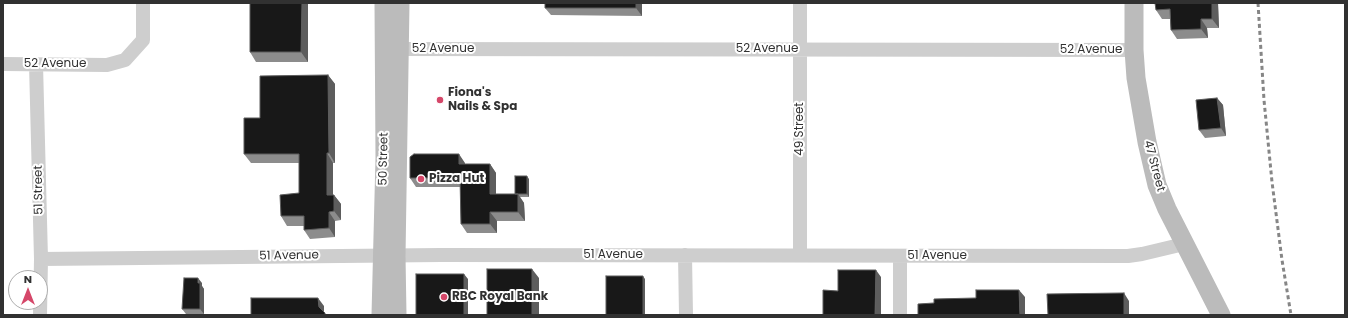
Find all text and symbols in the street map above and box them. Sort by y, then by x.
street label: 52 Avenue [412,42,474,56]
street label: 52 Avenue [736,42,798,56]
street label: 52 Avenue [1060,43,1122,57]
street label: 52 Avenue [24,57,86,71]
place label: Fiona's Nails & Spa [448,86,517,114]
marker: Fiona's Nails & Spa [435,95,445,105]
street label: 49 Street [793,102,807,156]
street label: 50 Street [376,132,392,186]
street label: 47 Street [1140,139,1168,193]
street label: 51 Street [31,165,47,215]
place label: Pizza Hut [429,172,484,186]
marker: Pizza Hut [416,174,426,184]
street label: 51 Avenue [259,248,319,264]
street label: 51 Avenue [583,248,643,262]
street label: 51 Avenue [907,249,967,263]
north arrow [8,270,48,310]
text: N [24,271,32,287]
place label: RBC Royal Bank [452,290,548,304]
marker: RBC Royal Bank [439,292,449,302]

